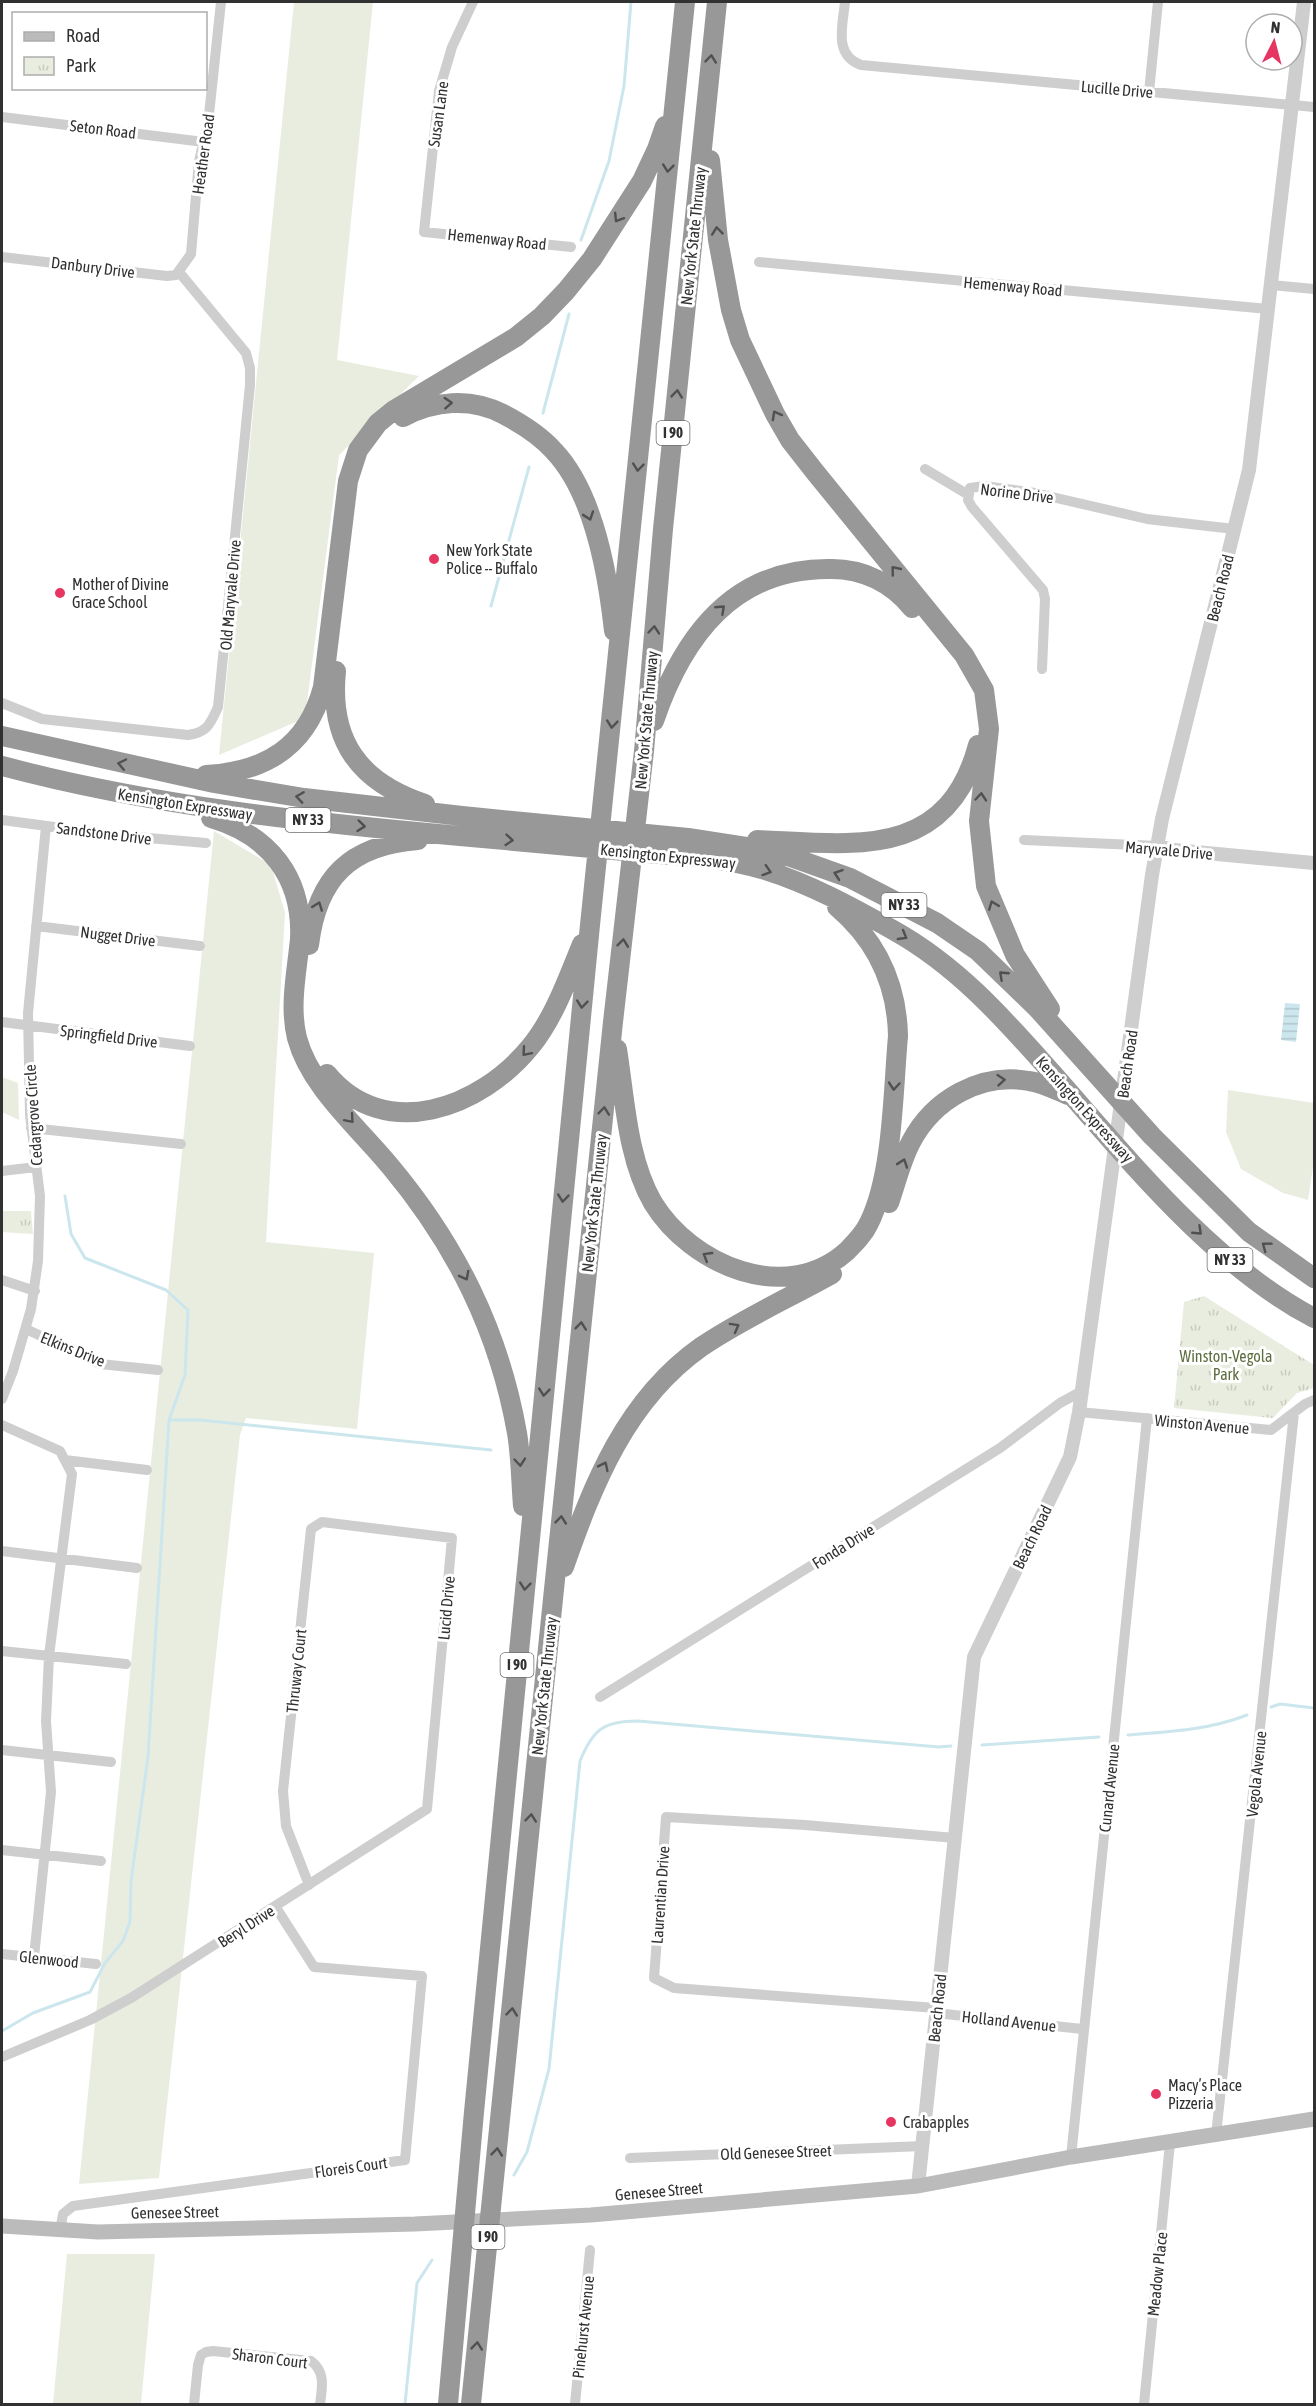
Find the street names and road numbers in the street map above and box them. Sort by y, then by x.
street label: Lucille Drive [1080,77,1154,101]
street label: Susan Lane [424,80,452,148]
street label: Heather Road [188,113,218,195]
street label: Seton Road [69,116,137,142]
street label: New York State Thruway [677,166,710,306]
street label: Hemenway Road [447,225,547,254]
street label: Danbury Drive [50,253,136,282]
street label: Hemenway Road [963,273,1063,300]
road number: I 90 [656,421,690,445]
street label: Norine Drive [979,480,1055,506]
street label: Old Maryvale Drive [216,539,245,651]
street label: Beach Road [1203,552,1237,624]
street label: New York State Thruway [631,650,662,790]
street label: Kensington Expressway [116,784,254,825]
road number: NY 33 [286,808,330,832]
street label: Sandstone Drive [56,818,152,848]
street label: Maryvale Drive [1124,837,1214,864]
street label: Kensington Expressway [599,840,737,873]
road number: NY 33 [882,893,926,917]
street label: Nugget Drive [79,922,157,951]
street label: Springfield Drive [59,1021,159,1052]
street label: Beach Road [1113,1029,1141,1099]
street label: Kensington Expressway [1032,1052,1137,1167]
street label: Cedargrove Circle [20,1064,47,1166]
street label: New York State Thruway [578,1133,611,1273]
road number: NY 33 [1208,1248,1252,1272]
street label: Elkins Drive [38,1328,108,1370]
street label: Winston Avenue [1154,1411,1250,1437]
street label: Beach Road [1009,1502,1055,1572]
street label: Fonda Drive [809,1520,877,1572]
street label: Lucid Drive [434,1575,458,1641]
street label: New York State Thruway [528,1616,561,1756]
street label: Thruway Court [283,1628,310,1714]
road number: I 90 [500,1653,534,1677]
street label: Vegola Avenue [1243,1730,1270,1818]
street label: Cunard Avenue [1095,1743,1123,1833]
street label: Laurentian Drive [648,1846,672,1944]
street label: Beryl Drive [214,1901,278,1952]
street label: Glenwood [18,1947,80,1971]
street label: Beach Road [924,1973,950,2043]
street label: Holland Avenue [961,2007,1057,2035]
street label: Old Genesee Street [720,2141,832,2163]
street label: Floreis Court [314,2153,389,2181]
street label: Genesee Street [614,2178,704,2204]
street label: Genesee Street [131,2202,220,2222]
road number: I 90 [472,2225,504,2249]
street label: Meadow Place [1144,2231,1170,2317]
street label: Pinehurst Avenue [569,2275,597,2379]
street label: Sharon Court [231,2344,309,2372]

